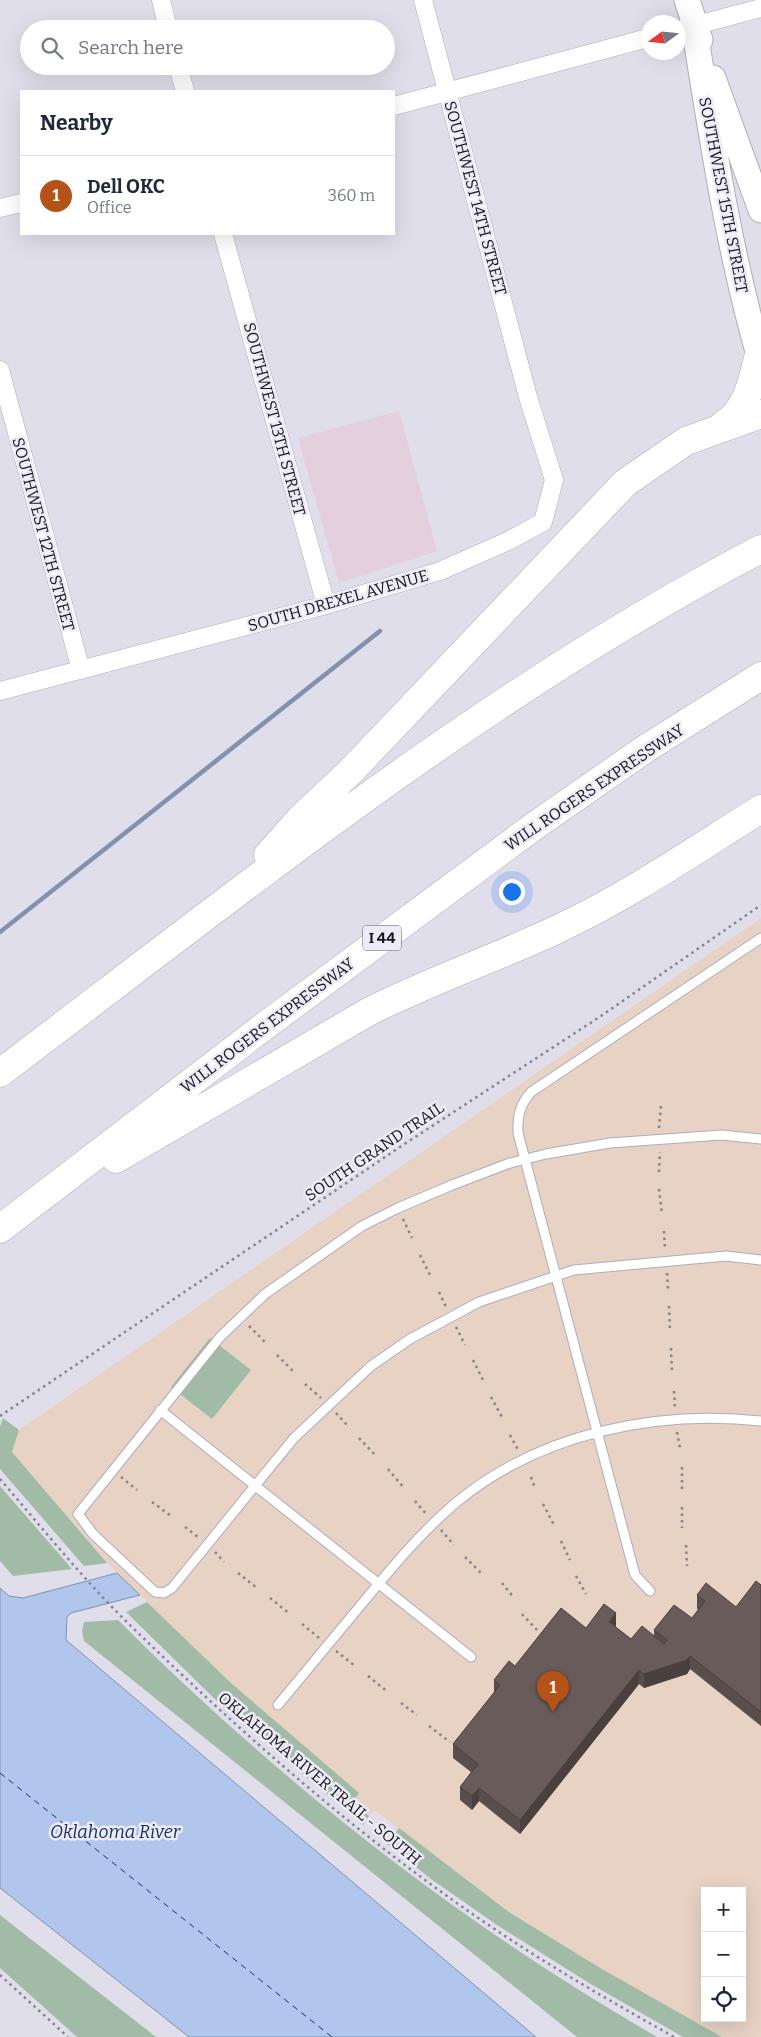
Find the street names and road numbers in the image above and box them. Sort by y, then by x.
street label: SOUTHWEST 15TH STREET [695,95,752,295]
street label: SOUTHWEST 14TH STREET [440,99,511,297]
street label: SOUTHWEST 13TH STREET [240,320,309,518]
street label: SOUTHWEST 12TH STREET [9,435,79,633]
street label: SOUTH DREXEL AVENUE [246,566,431,635]
street label: WILL ROGERS EXPRESSWAY [501,720,688,855]
road number: I 44 [363,926,401,950]
street label: WILL ROGERS EXPRESSWAY [177,953,359,1097]
street label: SOUTH GRAND TRAIL [301,1098,447,1205]
street label: OKLAHOMA RIVER TRAIL - SOUTH [214,1688,425,1869]

